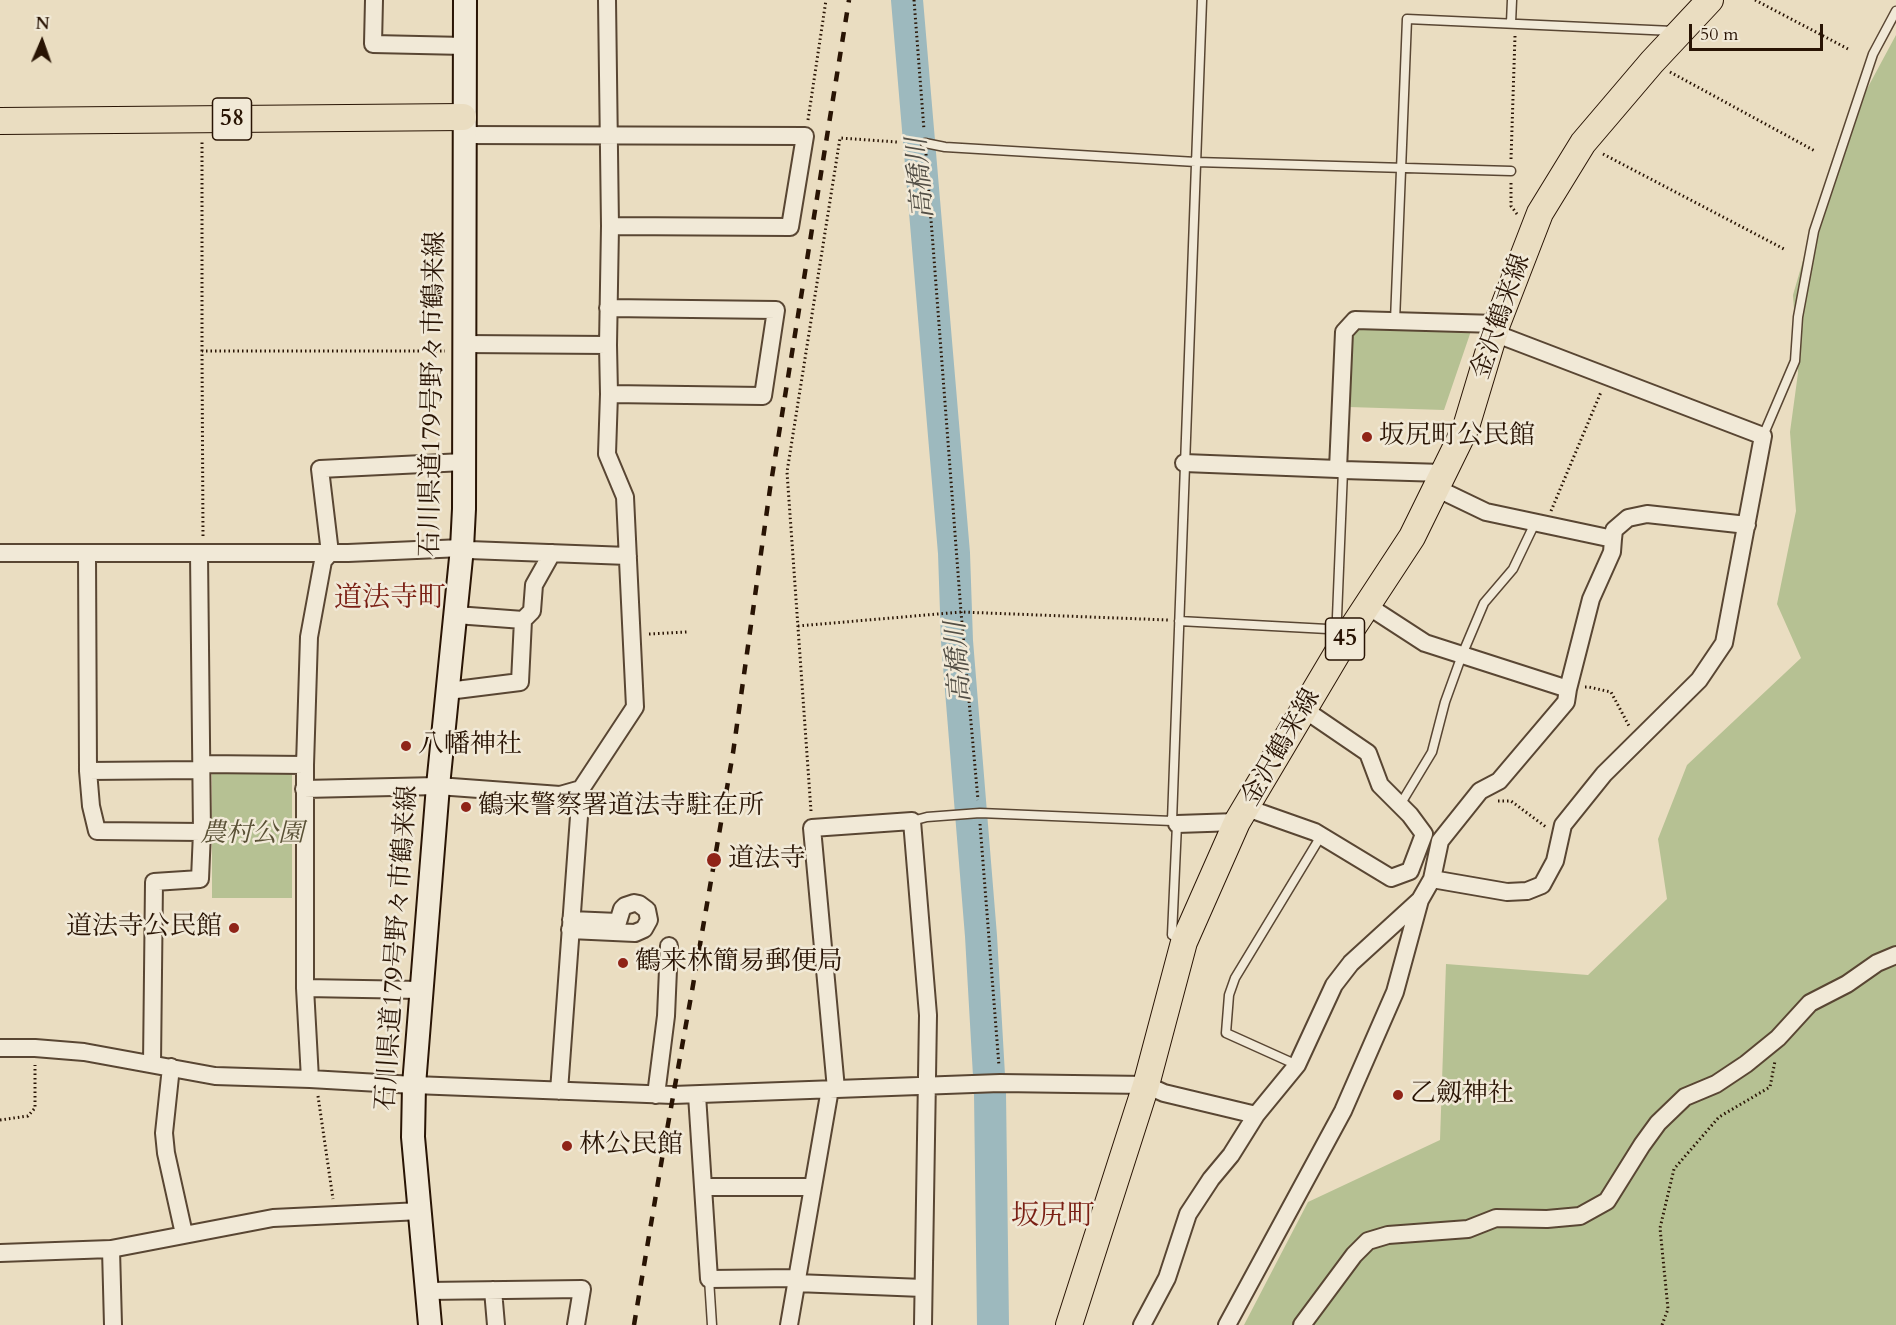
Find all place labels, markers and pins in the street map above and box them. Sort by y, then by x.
place label: 坂尻町公民館 [1379,421,1535,453]
marker: 坂尻町公民館 [1360,430,1374,444]
place label: 八幡神社 [418,730,522,762]
marker: 八幡神社 [399,739,413,753]
place label: 鶴来警察署道法寺駐在所 [478,791,764,823]
marker: 鶴来警察署道法寺駐在所 [459,800,473,814]
place label: 道法寺 [728,844,806,876]
marker: 道法寺 [705,851,723,869]
place label: 道法寺公民館 [66,912,222,944]
marker: 道法寺公民館 [227,921,241,935]
place label: 鶴来林簡易郵便局 [635,947,843,979]
marker: 鶴来林簡易郵便局 [616,956,630,970]
place label: 乙劔神社 [1410,1079,1514,1111]
marker: 乙劔神社 [1391,1088,1405,1102]
place label: 林公民館 [579,1130,683,1162]
marker: 林公民館 [560,1139,574,1153]

